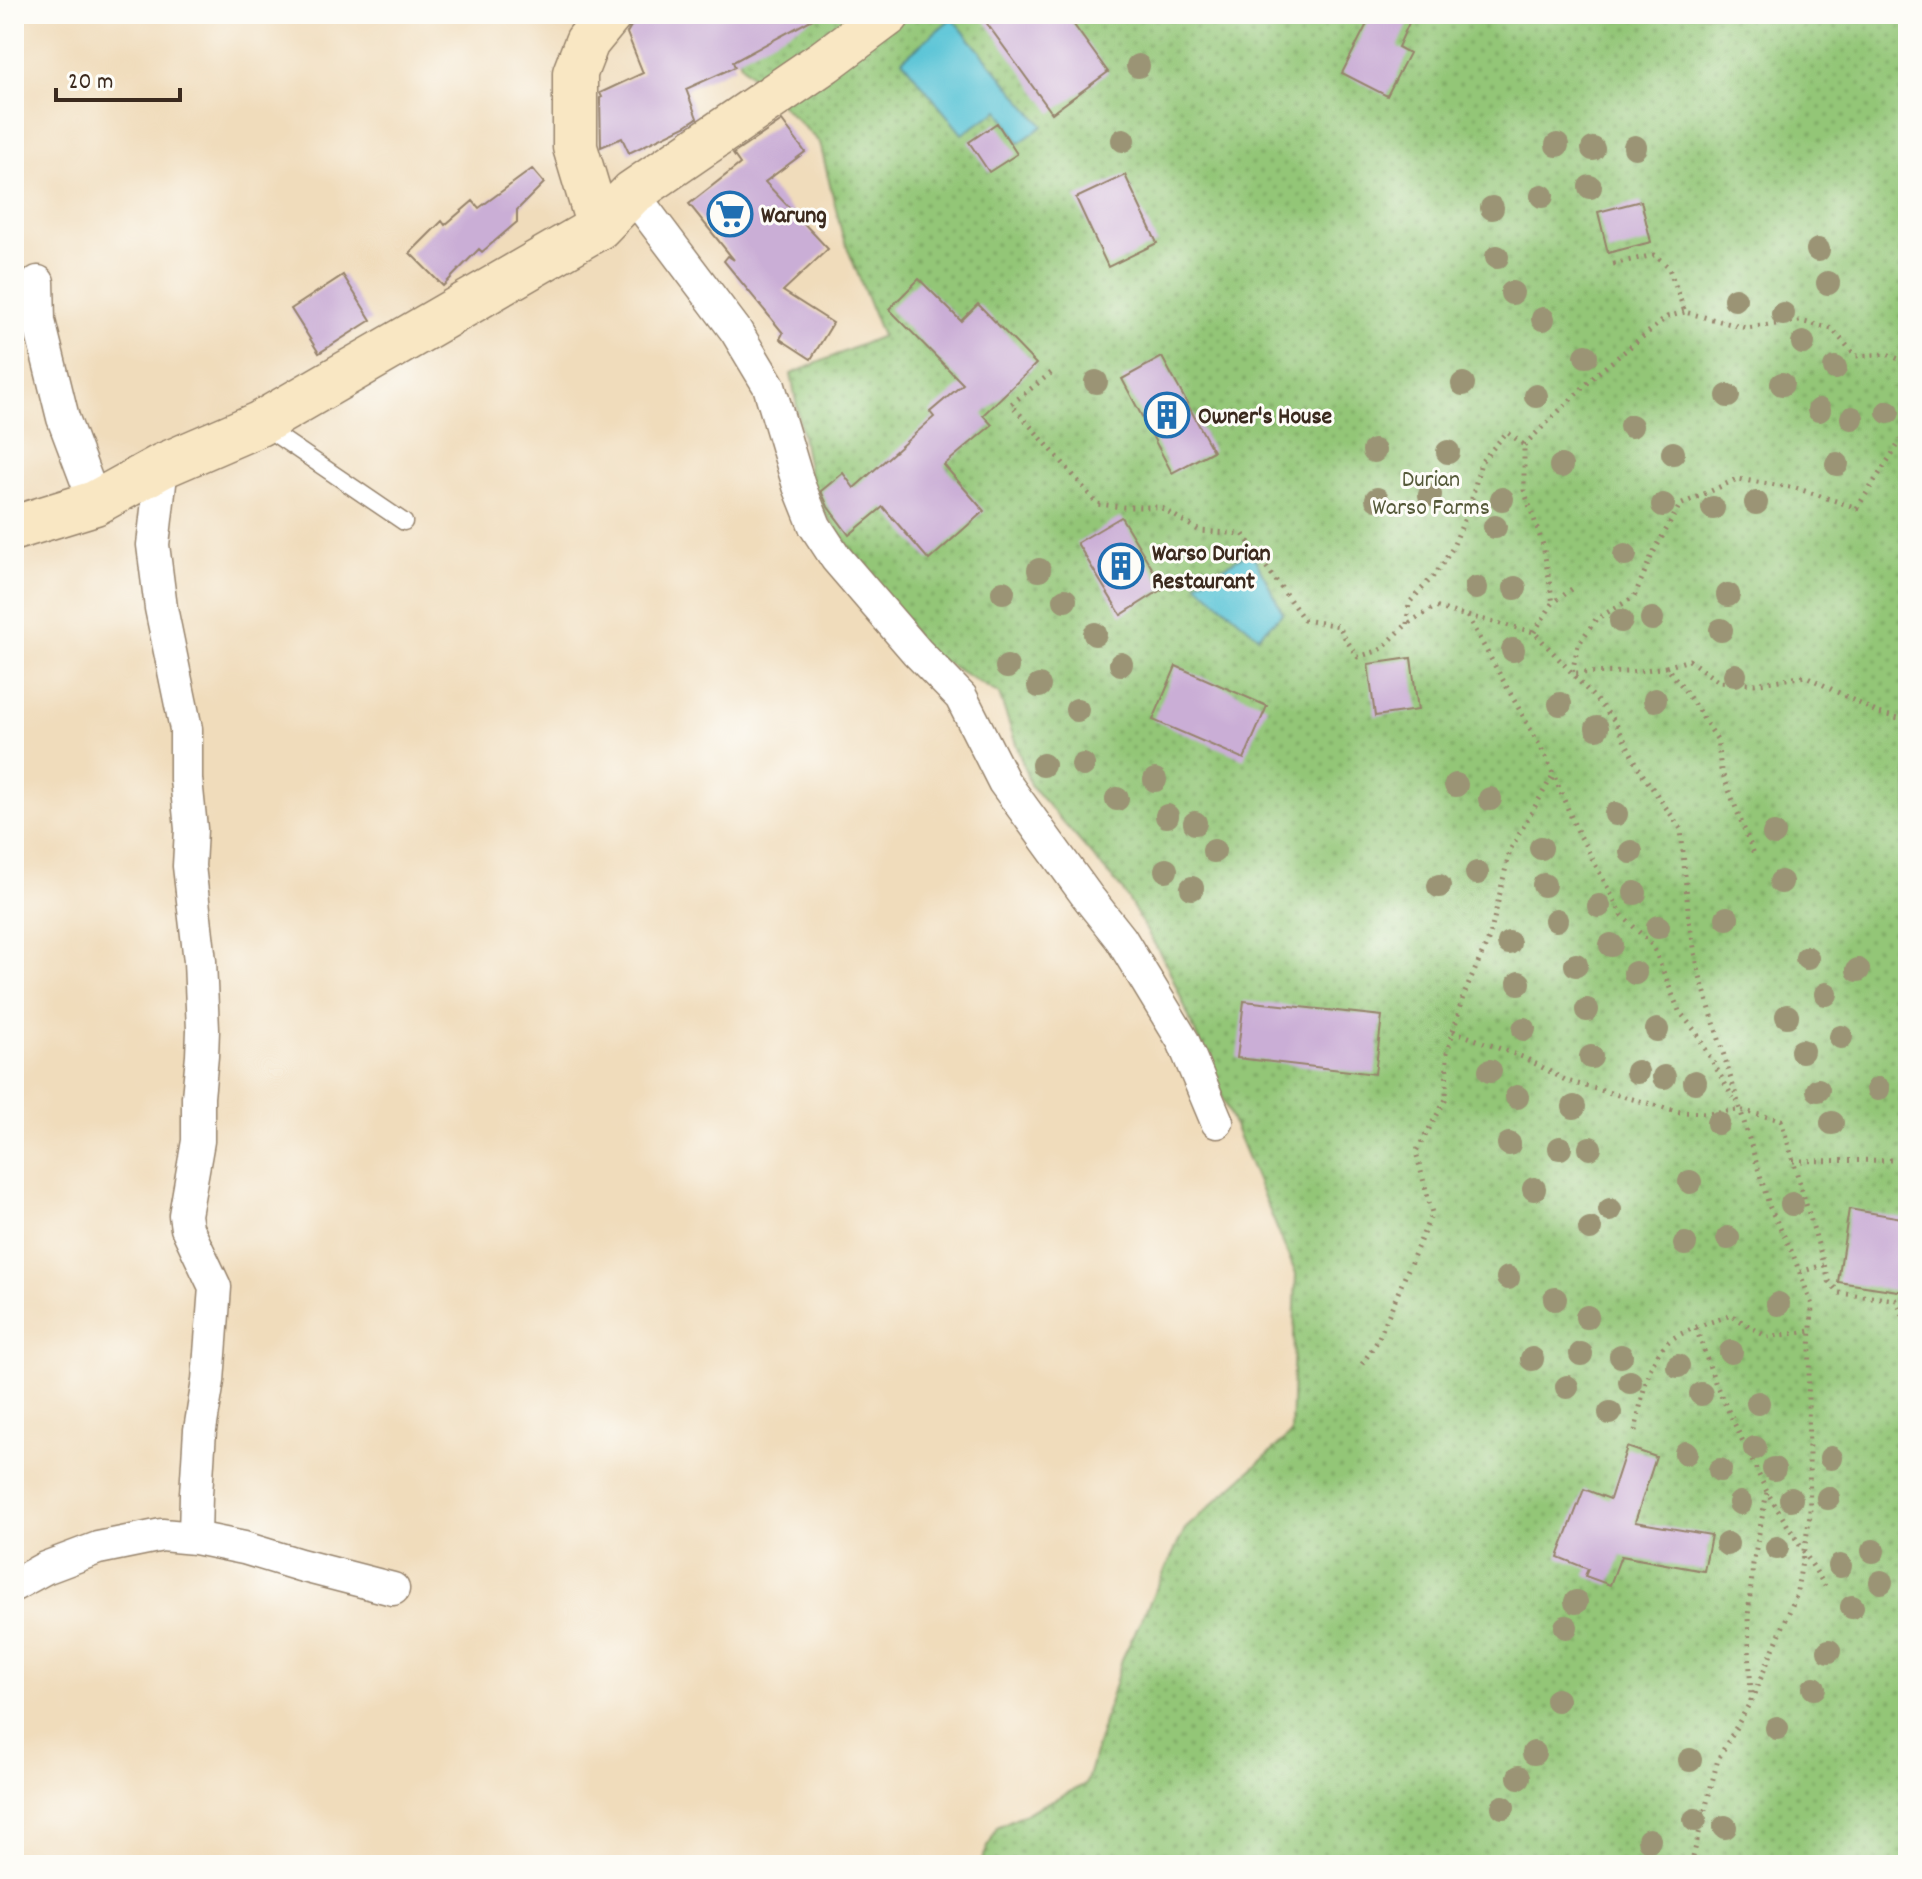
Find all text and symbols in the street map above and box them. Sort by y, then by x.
scale bar [56,52,180,102]
text: 20 m [68,66,114,100]
supermarket icon: Warung [706,190,754,238]
place label: Warung [761,200,827,234]
building icon: Owner's House [1143,391,1191,439]
place label: Owner's House [1198,401,1333,435]
park label: Durian Warso Farms [1372,464,1490,526]
place label: Warso Durian Restaurant [1152,538,1271,600]
building icon: Warso Durian Restaurant [1097,542,1145,590]

